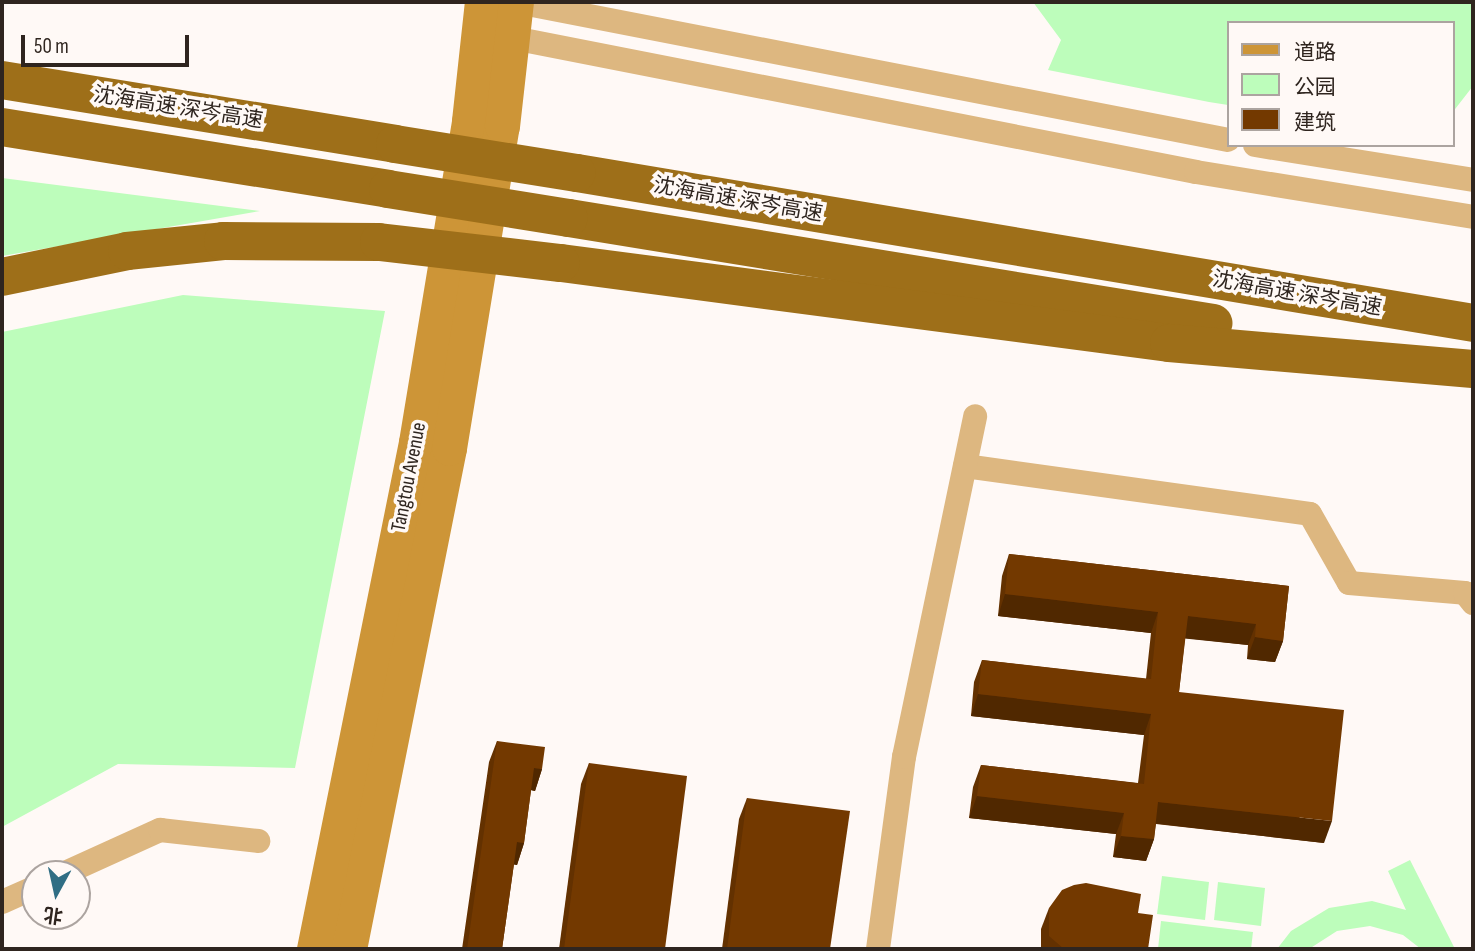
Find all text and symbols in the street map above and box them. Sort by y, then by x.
scale bar [24,21,192,65]
legend [1226,21,1454,147]
text: 50 m [34,34,69,59]
text: 道路 [1294,40,1336,65]
text: 公园 [1294,75,1336,100]
street label: 沈海高速 深岑高速 [91,82,265,134]
text: 建筑 [1294,110,1336,135]
street label: 沈海高速 深岑高速 [651,173,825,227]
street label: 沈海高速 深岑高速 [1210,267,1384,321]
street label: Tangtou Avenue [386,420,432,534]
north arrow [21,860,91,930]
text: 北 [42,902,64,927]

